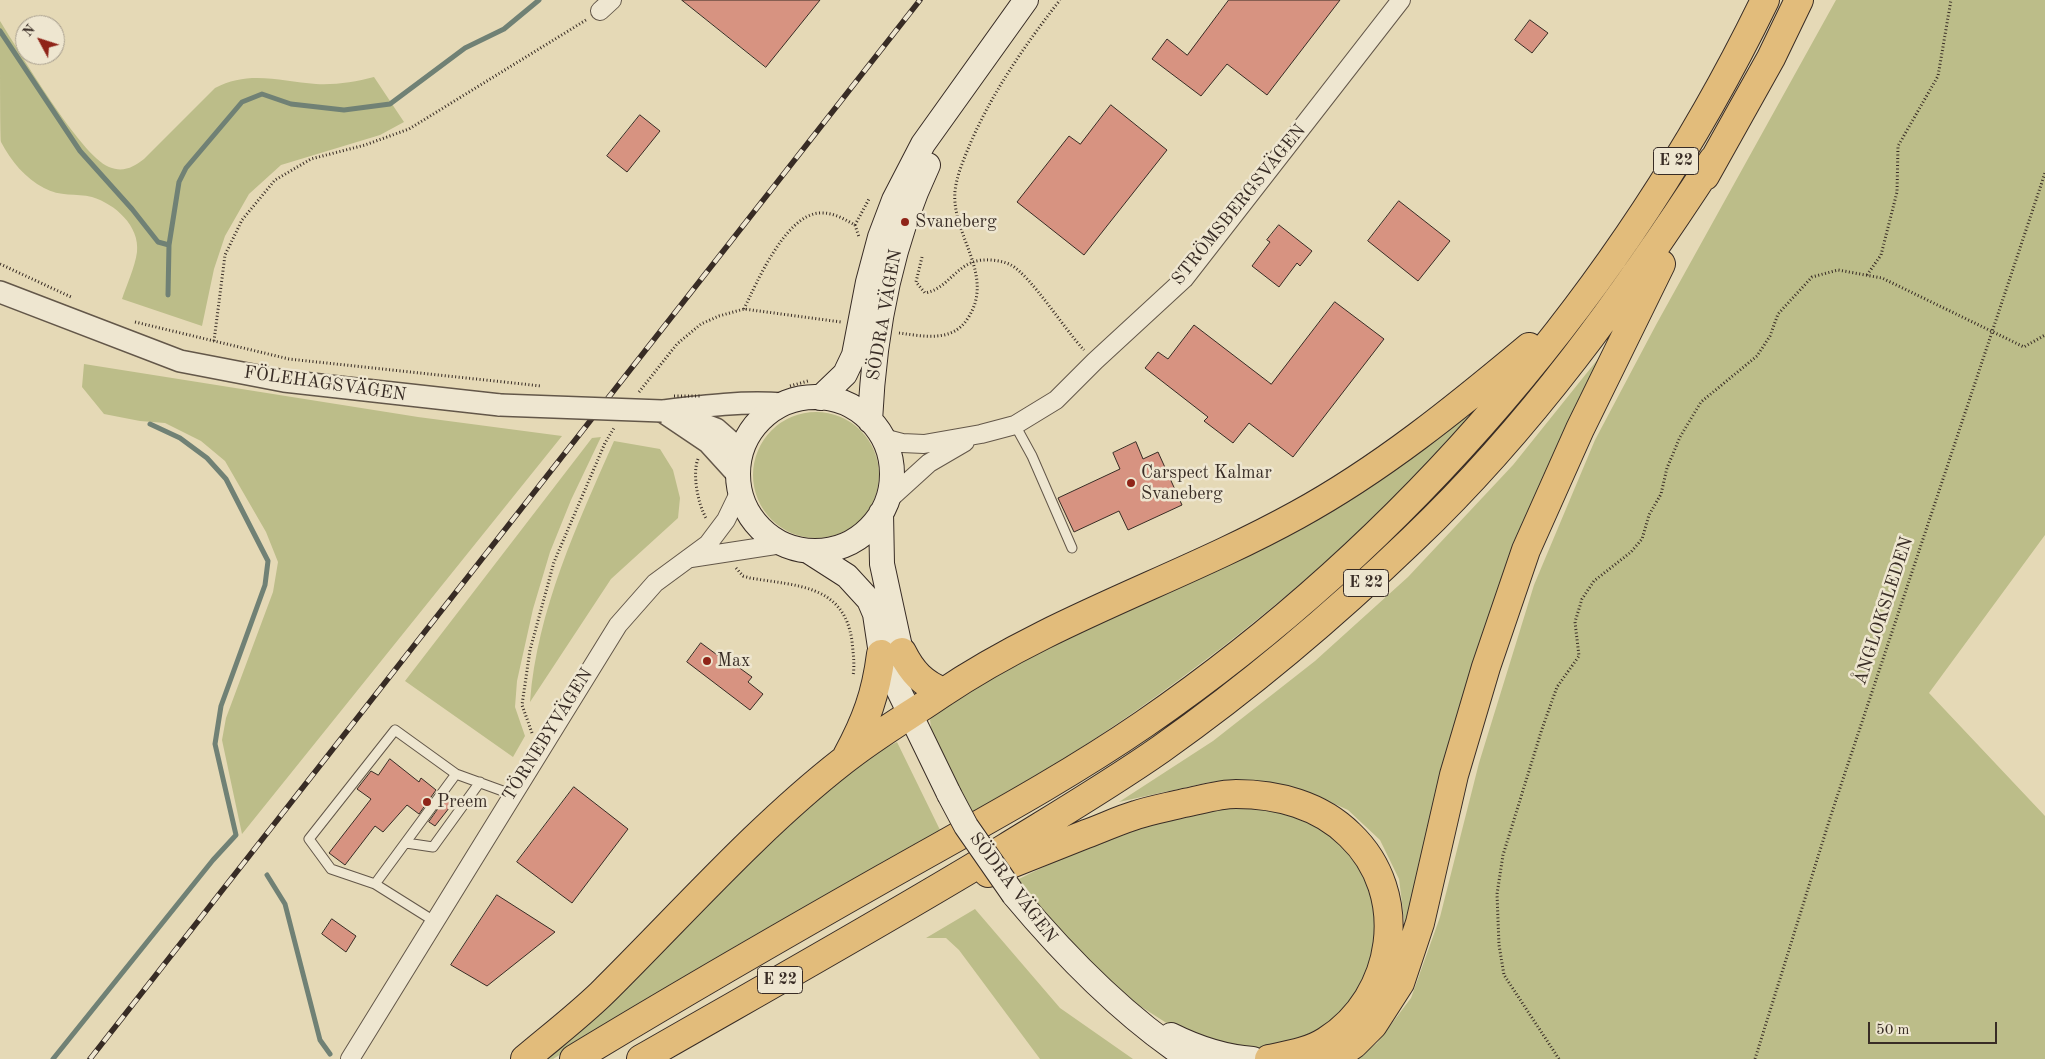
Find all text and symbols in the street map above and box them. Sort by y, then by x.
north arrow [15,15,65,65]
text: N [20,22,38,40]
street label: STRÖMSBERGSVÄGEN [1167,120,1311,290]
road number: E 22 [1654,148,1698,175]
place label: Svaneberg [915,211,997,233]
marker: Svaneberg [899,216,911,228]
street label: SÖDRA VÄGEN [863,248,907,382]
street label: FÖLEHAGSVÄGEN [242,362,408,406]
place label: Carspect Kalmar Svaneberg [1141,462,1272,504]
marker: Carspect Kalmar Svaneberg [1125,477,1137,489]
street label: ÅNGLOKSLEDEN [1850,534,1918,688]
road number: E 22 [1344,570,1388,596]
place label: Max [717,650,750,672]
marker: Max [701,655,713,667]
street label: TÖRNEBYVÄGEN [498,664,598,806]
place label: Preem [437,791,487,813]
marker: Preem [421,796,433,808]
street label: SÖDRA VÄGEN [964,828,1062,948]
road number: E 22 [758,966,802,994]
scale bar [1870,1012,1999,1044]
text: 50 m [1876,1023,1910,1038]

